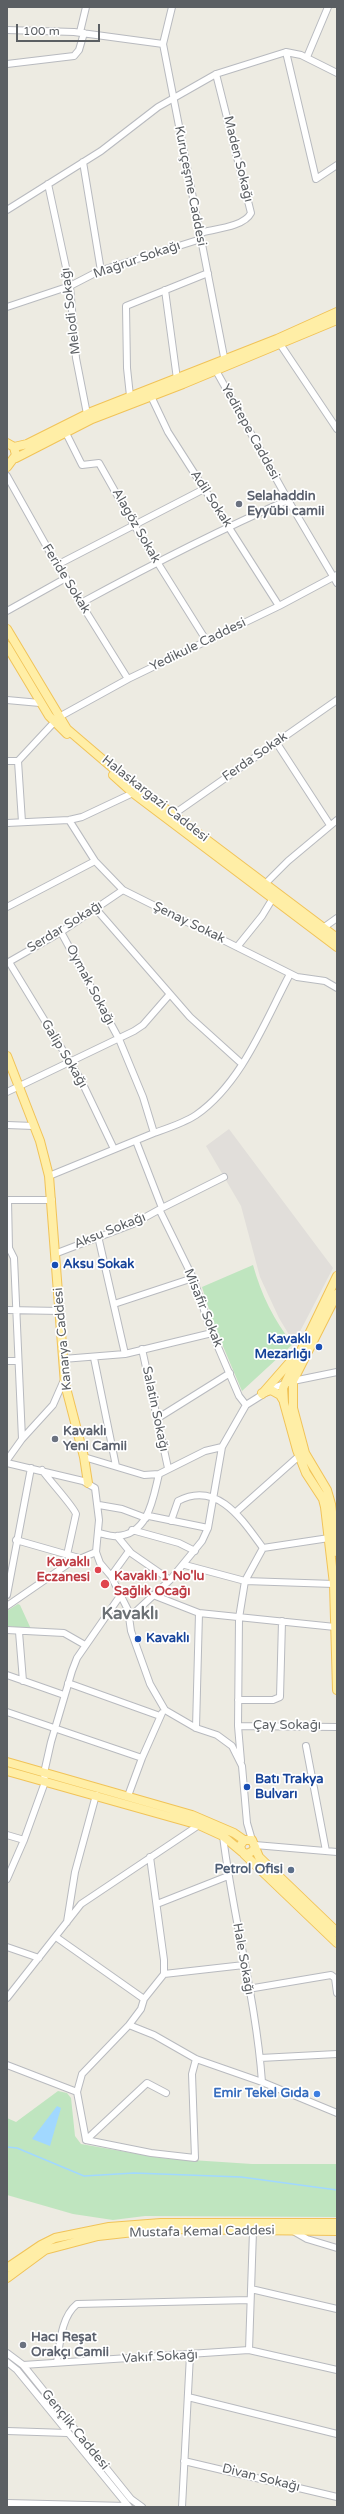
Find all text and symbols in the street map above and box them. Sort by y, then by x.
scale bar [18,16,102,42]
text: 100 m [23,24,60,38]
street label: Maden Sokağı [220,114,256,204]
street label: Kuruçeşme Caddesi [171,125,209,247]
street label: Mağrur Sokağı [91,238,183,282]
street label: Melodi Sokağı [58,267,84,355]
street label: Yeditepe Caddesi [217,381,283,483]
street label: Adil Sokak [187,468,235,530]
street label: Alagöz Sokak [108,486,164,566]
place label: Selahaddin Eyyübi camii [247,489,324,520]
marker: Selahaddin Eyyübi camii [234,499,244,509]
street label: Feride Sokak [38,541,94,617]
street label: Yedikule Caddesi [148,615,248,675]
street label: Ferda Sokak [220,729,290,785]
street label: Halaskargazi Caddesi [99,752,211,846]
street label: Serdar Sokağı [25,898,105,956]
street label: Şenay Sokak [150,899,228,947]
street label: Oymak Sokağı [62,942,118,1028]
street label: Galip Sokağı [38,1017,90,1091]
street label: Aksu Sokağı [72,1210,148,1252]
place label: Aksu Sokak [63,1257,134,1273]
marker: Aksu Sokak [50,1260,60,1270]
street label: Misafir Sokak [180,1267,226,1349]
street label: Kanarya Caddesi [51,1287,75,1391]
place label: Kavaklı Mezarlığı [255,1332,311,1363]
marker: Kavaklı Mezarlığı [314,1342,324,1352]
street label: Salatin Sokağı [138,1365,172,1453]
place label: Kavaklı Yeni Camii [63,1424,127,1455]
marker: Kavaklı Yeni Camii [50,1434,60,1444]
place label: Kavaklı Eczanesi [36,1555,90,1586]
marker: Kavaklı Eczanesi [93,1565,103,1575]
place label: Kavaklı 1 No'lu Sağlık Ocağı [114,1569,205,1600]
marker: Kavaklı 1 No'lu Sağlık Ocağı [99,1578,111,1590]
district label: Kavaklı [102,1605,158,1625]
place label: Kavaklı [146,1631,190,1647]
marker: Kavaklı [133,1634,143,1644]
street label: Çay Sokağı [253,1718,321,1734]
place label: Batı Trakya Bulvarı [255,1772,323,1803]
marker: Batı Trakya Bulvarı [242,1782,252,1792]
place label: Petrol Ofisi [215,1862,283,1878]
marker: Petrol Ofisi [286,1865,296,1875]
street label: Hale Sokağı [229,1922,257,1996]
place label: Emir Tekel Gıda [213,2086,309,2102]
marker: Emir Tekel Gıda [312,2089,322,2099]
street label: Mustafa Kemal Caddesi [129,2223,275,2241]
place label: Hacı Reşat Orakçı Camii [31,2330,109,2361]
marker: Hacı Reşat Orakçı Camii [18,2340,28,2350]
street label: Vakıf Sokağı [122,2347,198,2367]
street label: Gençlik Caddesi [38,2387,112,2473]
street label: Divan Sokağı [220,2461,302,2495]

